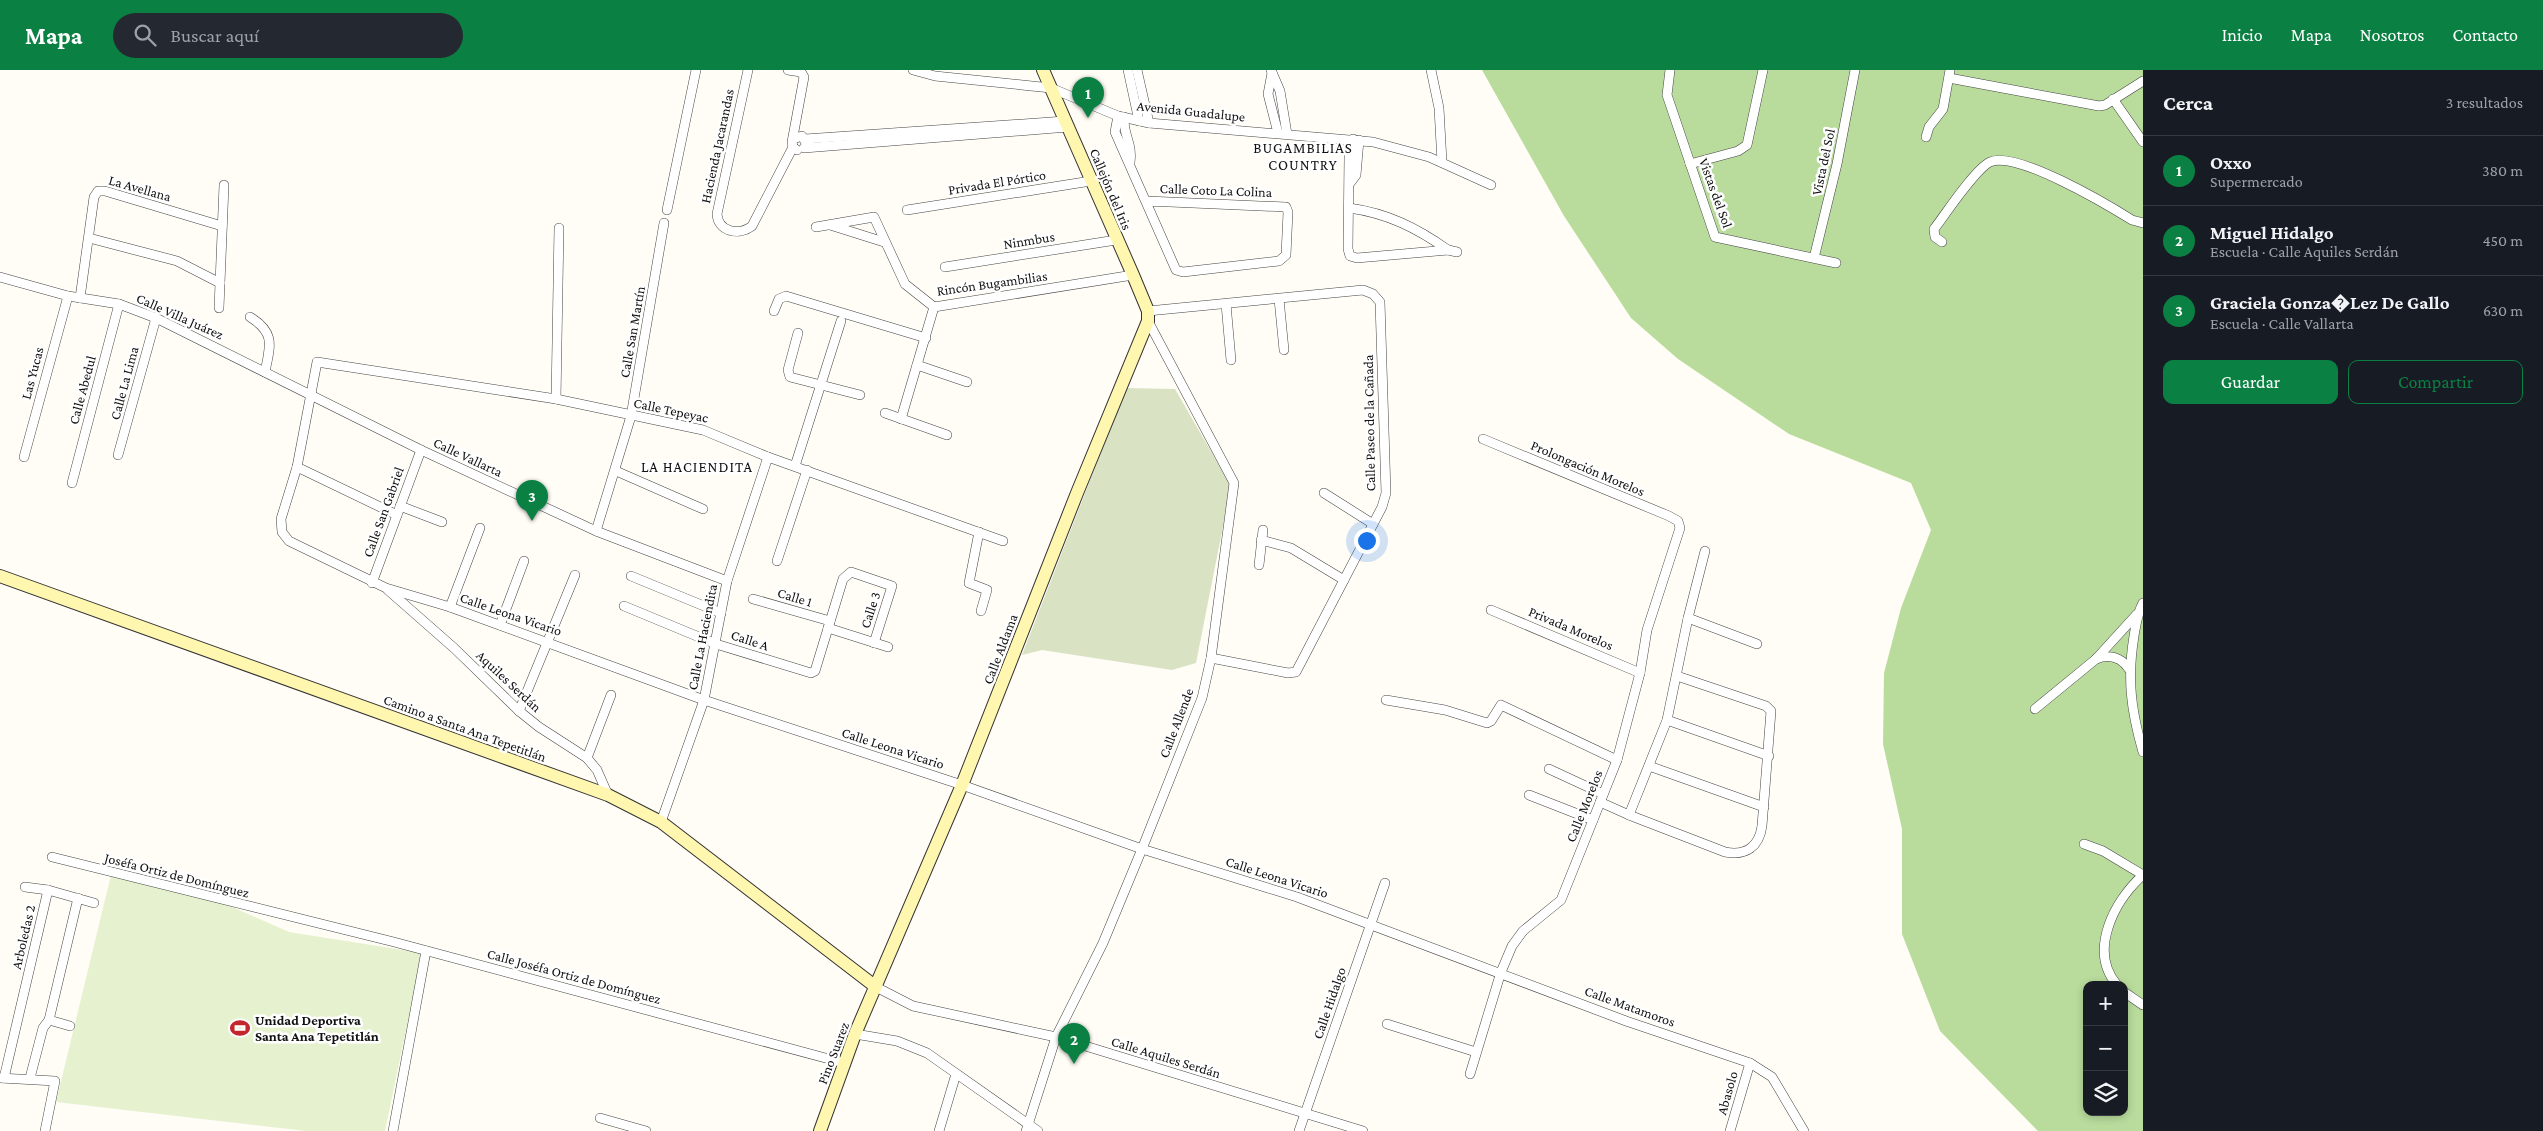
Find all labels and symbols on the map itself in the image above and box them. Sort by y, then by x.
pin: 1 [1072,77,1104,118]
street label: Hacienda Jacarandas [697,87,737,205]
street label: Avenida Guadalupe [1136,97,1246,125]
street label: Vista del Sol [1808,127,1838,197]
district label: BUGAMBILIAS COUNTRY [1253,140,1353,173]
street label: Callejón del Iris [1086,146,1135,233]
street label: Vistas del Sol [1696,156,1736,230]
street label: Privada El Pórtico [947,166,1047,198]
street label: La Avellana [107,171,173,205]
street label: Calle Coto La Colina [1159,180,1273,200]
street label: Ninmbus [1002,228,1056,252]
street label: Rincón Bugambilias [936,267,1048,299]
street label: Calle San Martín [616,284,648,379]
street label: Calle Villa Juárez [134,290,226,342]
street label: Calle La Lima [107,344,142,421]
street label: Las Yucas [17,345,47,401]
street label: Calle Abedul [65,354,99,426]
street label: Calle Paseo de la Cañada [1360,354,1378,492]
street label: Calle Tepeyac [632,394,710,426]
street label: Calle Vallarta [431,434,506,480]
street label: Prolongación Morelos [1529,437,1647,499]
district label: LA HACIENDITA [641,459,753,475]
street label: Calle San Gabriel [359,464,407,559]
pin: 3 [516,480,548,521]
your location [1354,528,1380,554]
street label: Calle La Haciendita [684,582,720,691]
street label: Calle 1 [776,584,815,610]
street label: Calle Leona Vicario [458,589,564,639]
street label: Calle 3 [857,590,883,630]
street label: Privada Morelos [1526,603,1616,653]
street label: Calle Aldama [979,611,1021,686]
street label: Calle A [729,626,771,654]
street label: Aquiles Serdán [473,647,545,715]
street label: Calle Allende [1155,686,1197,760]
street label: Camino a Santa Ana Tepetitlán [381,691,549,765]
street label: Calle Leona Vicario [840,724,946,772]
street label: Calle Morelos [1562,768,1606,844]
street label: Joséfa Ortiz de Domínguez [101,849,251,901]
street label: Calle Leona Vicario [1224,853,1330,901]
street label: Arboledas 2 [8,903,38,971]
street label: Calle Joséfa Ortiz de Domínguez [485,945,663,1007]
street label: Calle Hidalgo [1309,965,1349,1041]
street label: Calle Matamoros [1583,982,1677,1030]
place label: Unidad Deportiva Santa Ana Tepetitlán [255,1012,379,1044]
sports icon: Unidad Deportiva Santa Ana Tepetitlán [229,1017,251,1039]
street label: Pino Suarez [814,1020,852,1086]
pin: 2 [1058,1023,1090,1064]
street label: Calle Aquiles Serdán [1109,1033,1223,1081]
street label: Abasolo [1713,1069,1741,1117]

